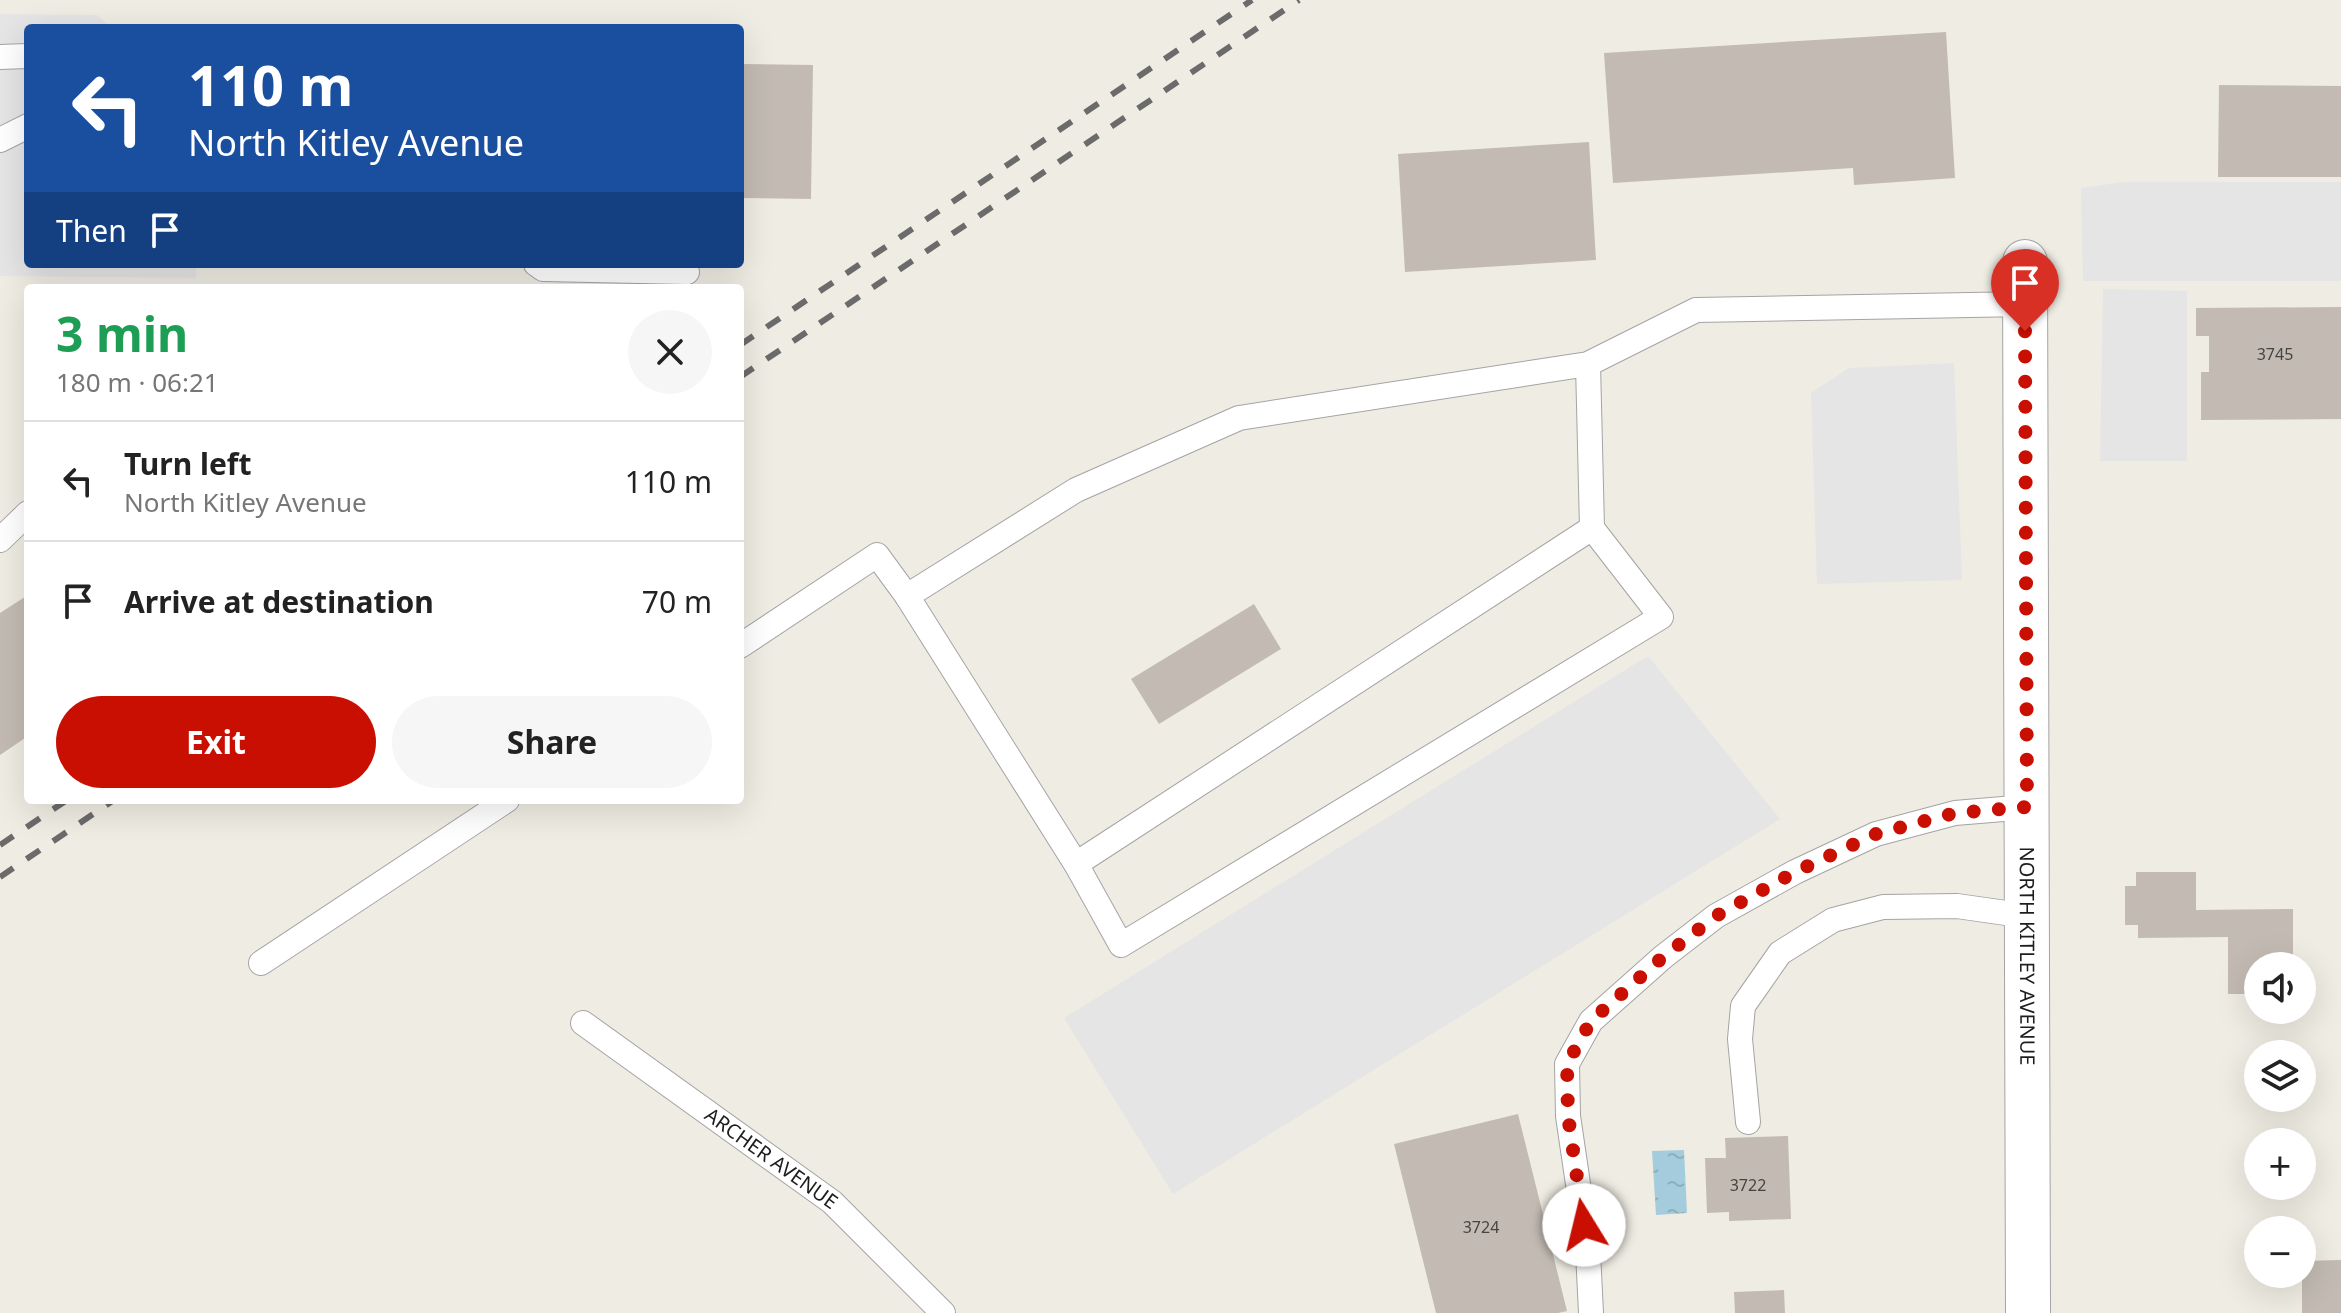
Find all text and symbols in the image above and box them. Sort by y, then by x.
text: 110 m [188,46,353,122]
icon: left [56,56,160,160]
text: North Kitley Avenue [188,118,524,167]
icon: arrive [143,208,187,252]
text: Then [56,210,127,251]
pin [1991,249,2059,331]
icon: arrive [2003,261,2047,305]
text: 3 min [56,301,188,366]
button: close [628,310,712,394]
house number: 3745 [2257,343,2293,365]
text: 180 m · 06:21 [56,364,219,400]
text: Turn left [124,443,252,484]
icon: left [56,459,100,503]
text: 110 m [625,461,712,502]
text: North Kitley Avenue [124,484,367,520]
icon: arrive [56,579,100,623]
text: Arrive at destination [124,581,434,622]
text: 70 m [642,581,712,622]
button: Exit [56,696,376,788]
button: Share [392,696,712,788]
street label: NORTH KITLEY AVENUE [2014,846,2041,1066]
map controls [2244,952,2316,1288]
button: sound [2244,952,2316,1024]
button: layers [2244,1040,2316,1112]
street label: ARCHER AVENUE [700,1101,844,1215]
button: + [2244,1128,2316,1200]
house number: 3722 [1730,1174,1766,1196]
position arrow [1542,1183,1626,1267]
house number: 3724 [1463,1216,1499,1238]
button: − [2244,1216,2316,1288]

